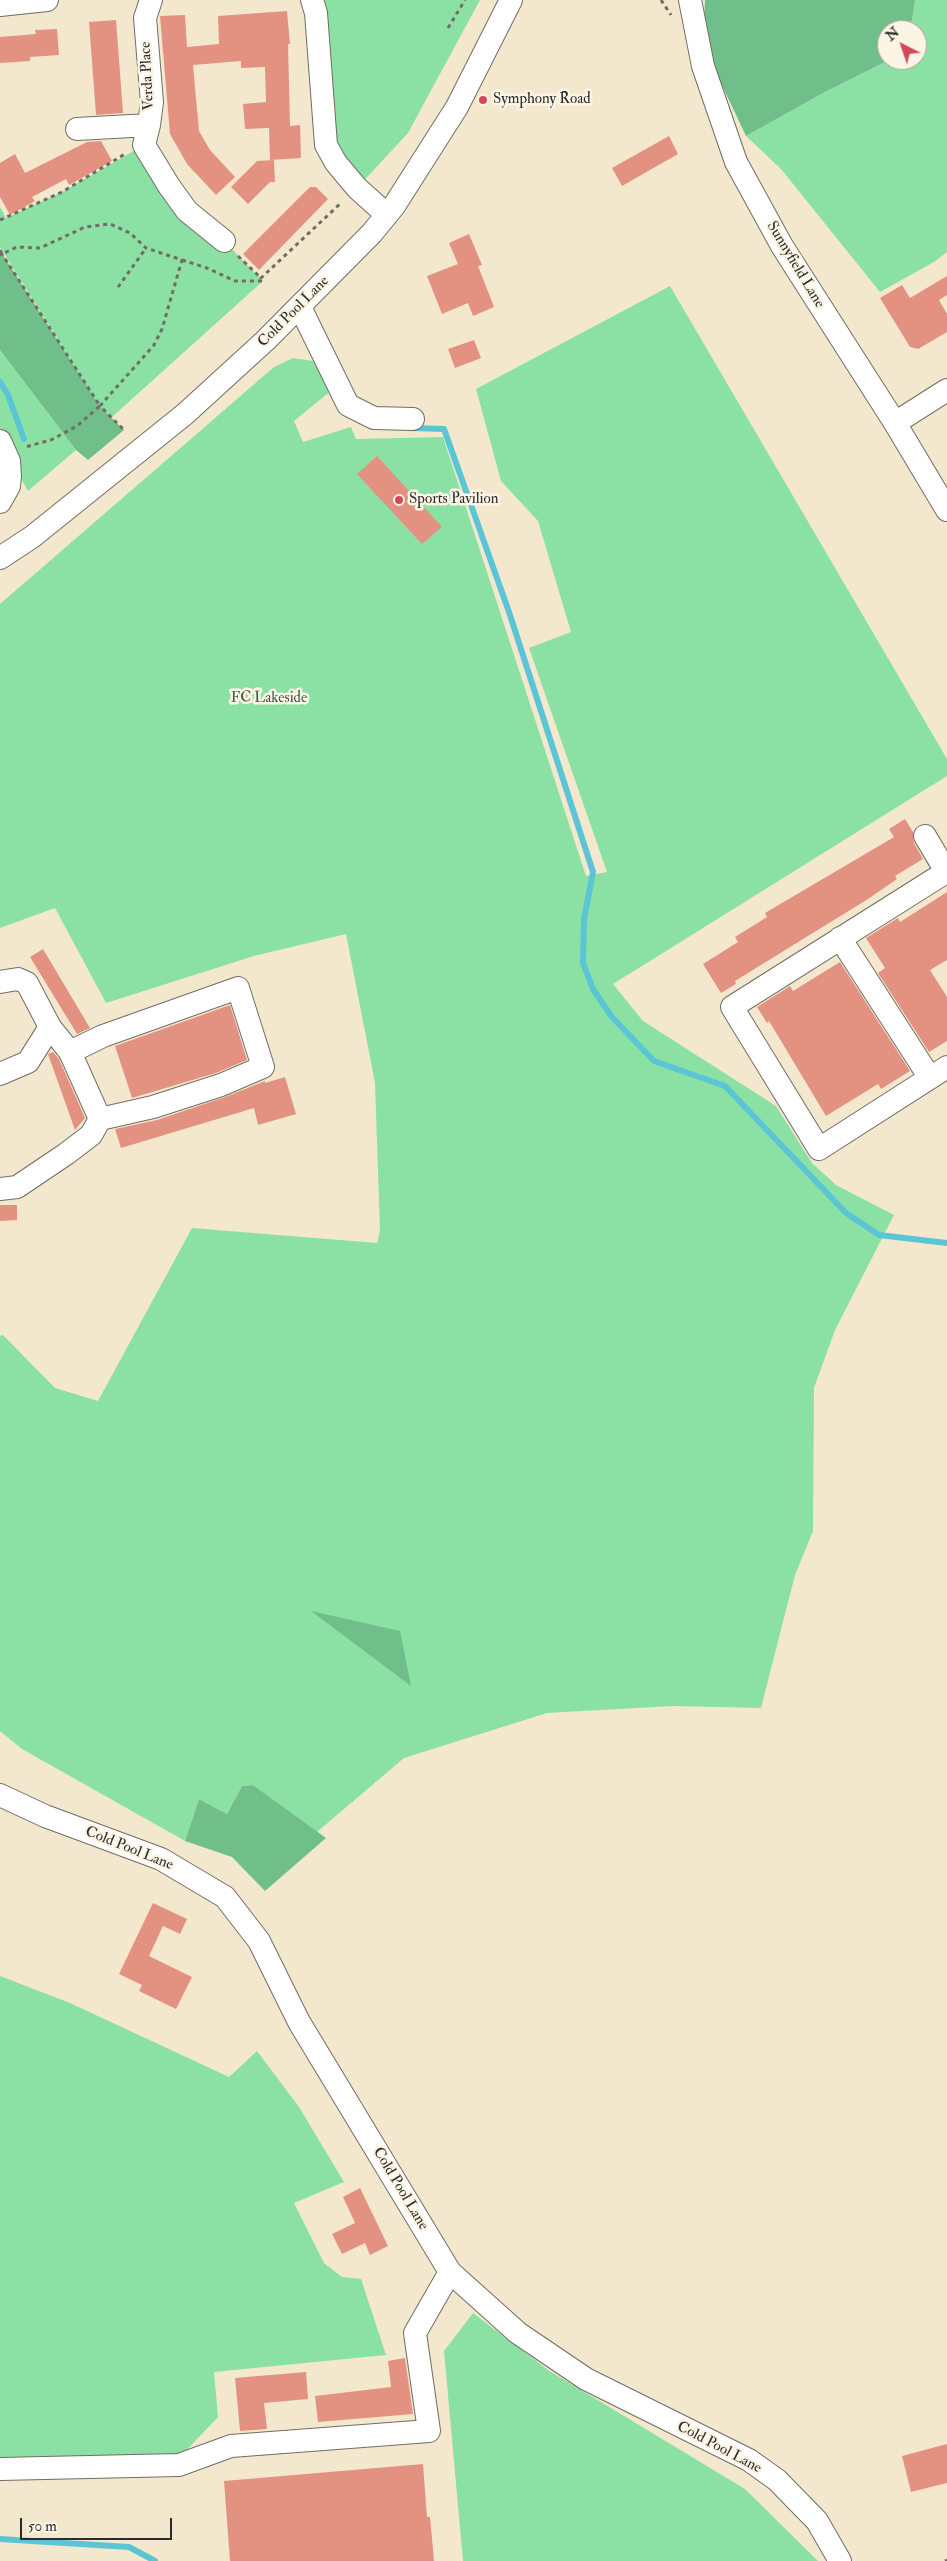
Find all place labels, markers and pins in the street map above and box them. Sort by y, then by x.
place label: Symphony Road [493,91,591,109]
marker: Symphony Road [477,94,489,106]
place label: Sports Pavilion [409,491,498,509]
marker: Sports Pavilion [393,494,405,506]

